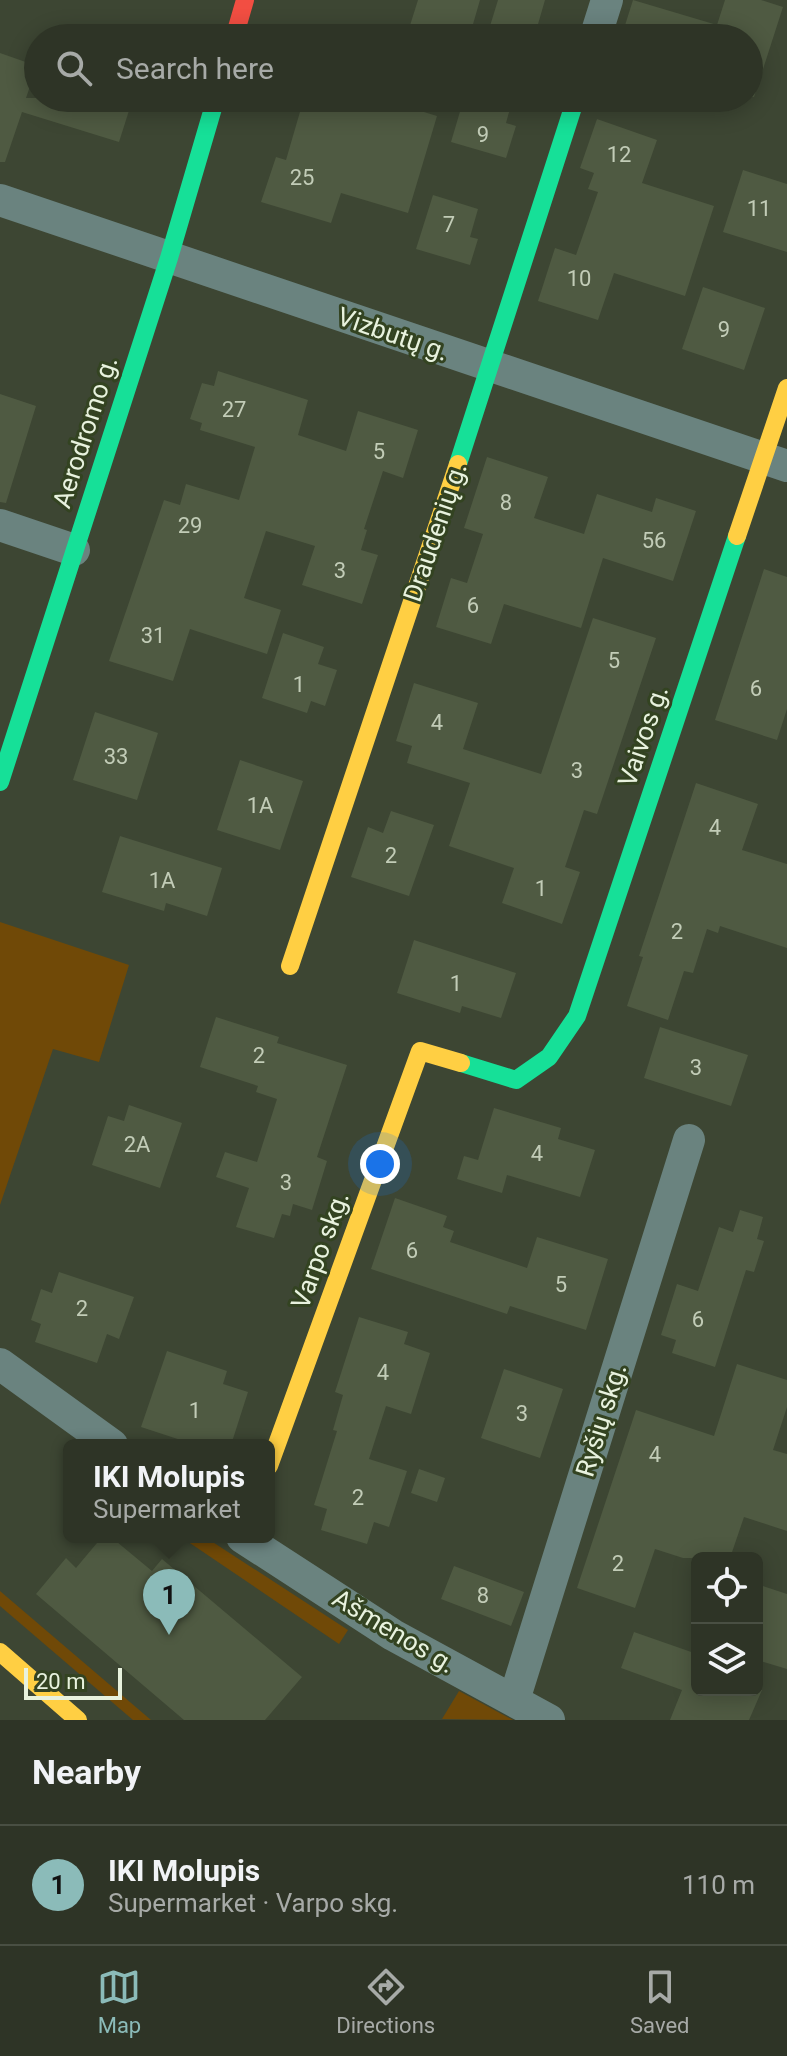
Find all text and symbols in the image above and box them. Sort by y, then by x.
search box [24,24,763,112]
icon: search [52,46,96,90]
text: Search here [116,51,274,86]
house number: 9 [477,122,489,147]
house number: 12 [607,142,631,167]
house number: 25 [290,165,314,190]
house number: 11 [747,196,771,221]
house number: 7 [443,212,455,237]
house number: 10 [567,266,591,291]
street label: Vizbutų g. [334,301,452,367]
house number: 9 [718,317,730,342]
street label: Aerodromo g. [46,352,124,512]
house number: 27 [222,397,246,422]
house number: 5 [373,439,385,464]
street label: Draudenių g. [397,458,473,606]
house number: 8 [500,490,512,515]
house number: 29 [178,513,202,538]
house number: 56 [642,528,666,553]
house number: 3 [334,558,346,583]
house number: 6 [467,593,479,618]
house number: 31 [141,623,165,648]
house number: 5 [608,648,620,673]
house number: 1 [293,672,305,697]
house number: 6 [750,676,762,701]
street label: Vaivos g. [612,681,674,791]
house number: 4 [431,710,443,735]
house number: 33 [104,744,128,769]
house number: 3 [571,758,583,783]
house number: 1A [247,793,274,818]
house number: 4 [709,815,721,840]
house number: 2 [385,843,397,868]
house number: 1A [149,868,176,893]
house number: 1 [535,876,547,901]
house number: 2 [671,919,683,944]
house number: 1 [450,971,462,996]
house number: 2 [253,1043,265,1068]
house number: 3 [690,1055,702,1080]
house number: 2A [124,1132,151,1157]
house number: 4 [531,1141,543,1166]
your location [360,1144,400,1184]
house number: 3 [280,1170,292,1195]
street label: Varpo skg. [285,1187,355,1313]
house number: 6 [406,1238,418,1263]
house number: 5 [555,1272,567,1297]
house number: 2 [76,1296,88,1321]
house number: 6 [692,1307,704,1332]
house number: 4 [377,1360,389,1385]
street label: Ryšių skg. [570,1360,632,1480]
house number: 1 [189,1398,201,1423]
house number: 3 [516,1401,528,1426]
popup [63,1439,275,1543]
house number: 4 [649,1442,661,1467]
text: IKI Molupis [93,1459,245,1494]
house number: 2 [352,1485,364,1510]
text: Supermarket [93,1494,241,1524]
house number: 2 [612,1551,624,1576]
map controls [691,1552,763,1696]
button: locate [691,1552,763,1624]
pin: 1 [143,1569,195,1635]
street label: Ašmenos g. [327,1583,461,1679]
house number: 8 [477,1583,489,1608]
button: layers [691,1624,763,1696]
scale bar [24,1664,122,1700]
text: 20 m [36,1669,85,1694]
text: Nearby [32,1752,141,1792]
text: IKI Molupis [108,1853,260,1888]
text: 1 [51,1870,65,1900]
text: 110 m [682,1870,755,1900]
text: Supermarket · Varpo skg. [108,1888,398,1918]
tab: Map [97,1965,141,2038]
tab: Directions [336,1965,435,2038]
tab: Saved [630,1965,690,2038]

